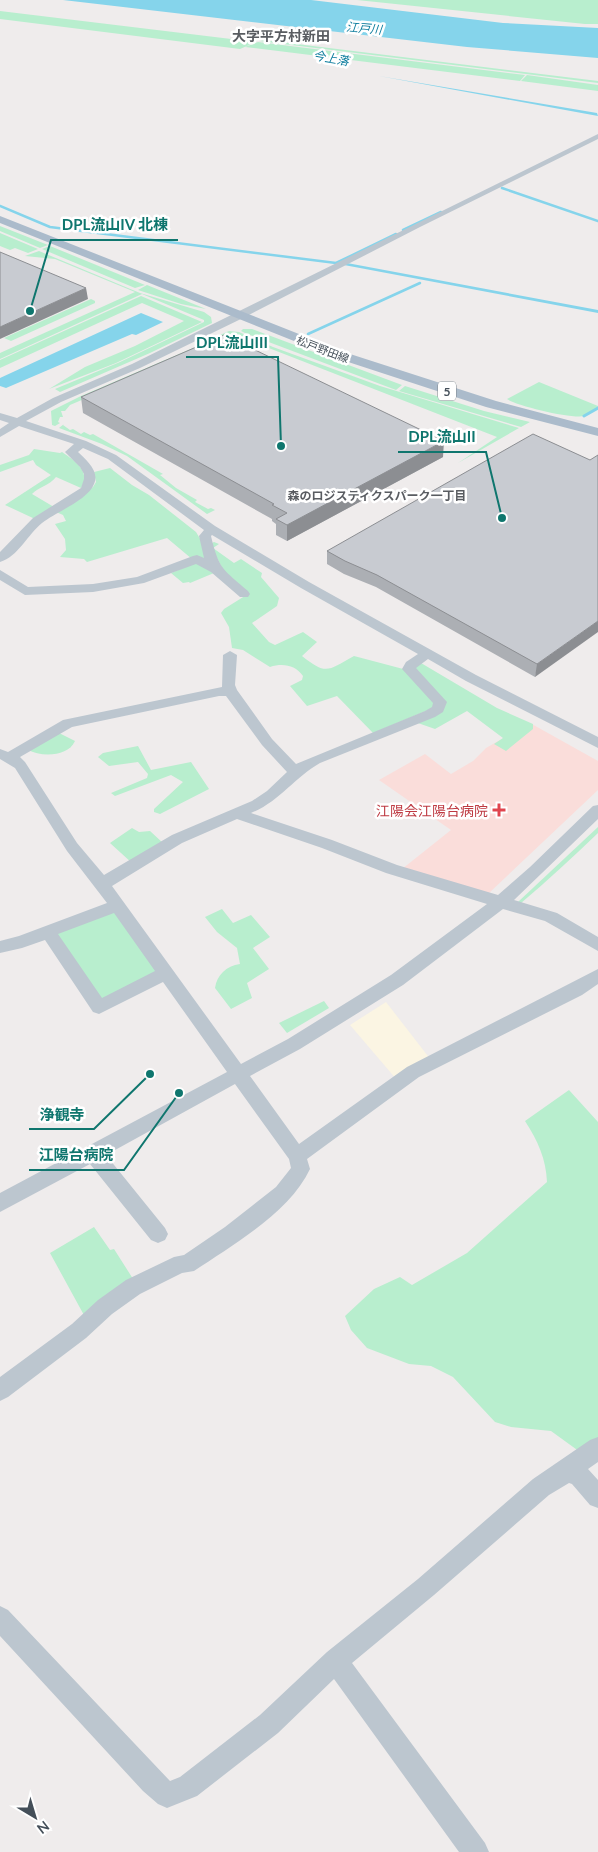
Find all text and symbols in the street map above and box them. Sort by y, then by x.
water label: 江戸川 [345,19,385,37]
district label: 大字平方村新田 [232,27,330,44]
water label: 今上落 [312,47,352,69]
callout: DPL流山IV 北棟 [51,210,178,240]
text: DPL流山IV 北棟 [62,215,168,233]
callout: DPL流山III [186,327,278,357]
text: DPL流山III [196,333,268,351]
street label: 松戸野田線 [295,333,351,365]
road number: 5 [438,382,456,401]
callout: DPL流山II [398,422,486,452]
text: DPL流山II [408,427,476,445]
district label: 森のロジスティクスパーク一丁目 [288,488,466,503]
place label: 江陽会江陽台病院 [376,802,488,819]
marker: 江陽会江陽台病院 [492,803,506,817]
callout: 浄観寺 [29,1099,94,1129]
text: 浄観寺 [39,1105,85,1123]
callout: 江陽台病院 [29,1140,124,1170]
text: 江陽台病院 [38,1145,114,1163]
north arrow [10,1792,60,1842]
text: N [34,1818,53,1838]

